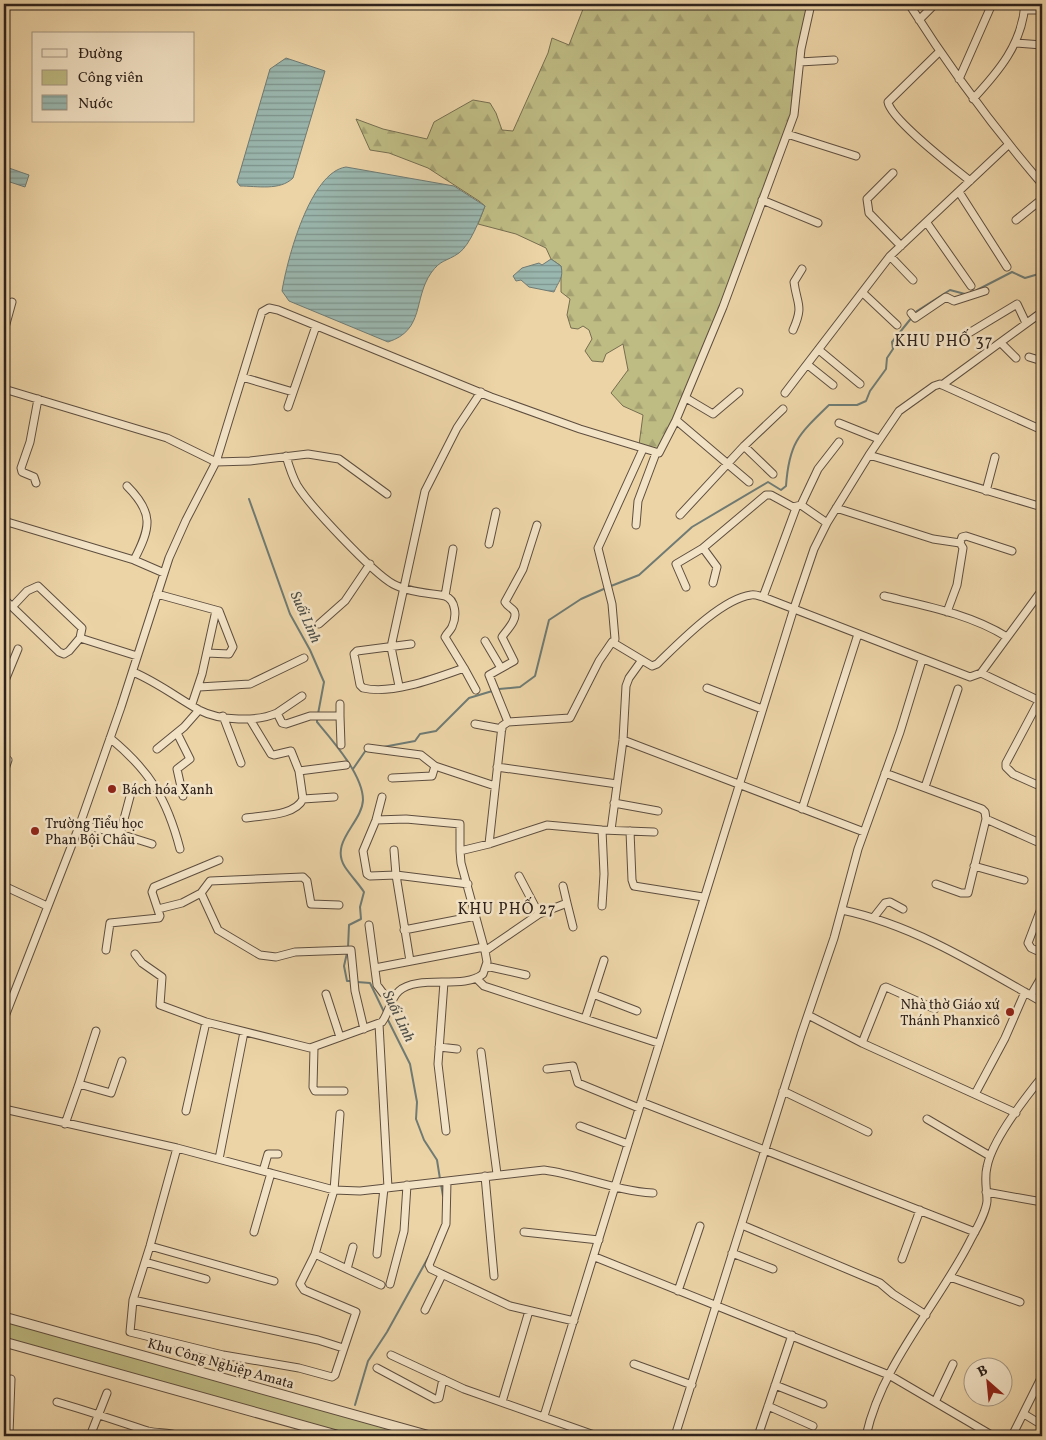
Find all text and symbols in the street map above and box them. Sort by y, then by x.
legend [32,32,195,122]
text: Đường [78,44,123,65]
text: Công viên [78,68,143,89]
text: Nước [78,94,113,115]
district label: KHU PHỐ 37 [894,329,994,353]
water label: Suối Linh [284,588,325,647]
place label: Bách hóa Xanh [122,781,213,800]
marker: Bách hóa Xanh [106,783,118,795]
place label: Trường Tiểu học Phan Bội Châu [45,815,144,850]
marker: Trường Tiểu học Phan Bội Châu [29,825,41,837]
district label: KHU PHỐ 27 [457,897,557,921]
water label: Suối Linh [376,987,419,1046]
place label: Nhà thờ Giáo xứ Thánh Phanxicô [900,996,1000,1031]
marker: Nhà thờ Giáo xứ Thánh Phanxicô [1004,1006,1016,1018]
street label: Khu Công Nghiệp Amata [145,1334,296,1395]
north arrow [964,1358,1014,1408]
text: B [974,1361,991,1382]

